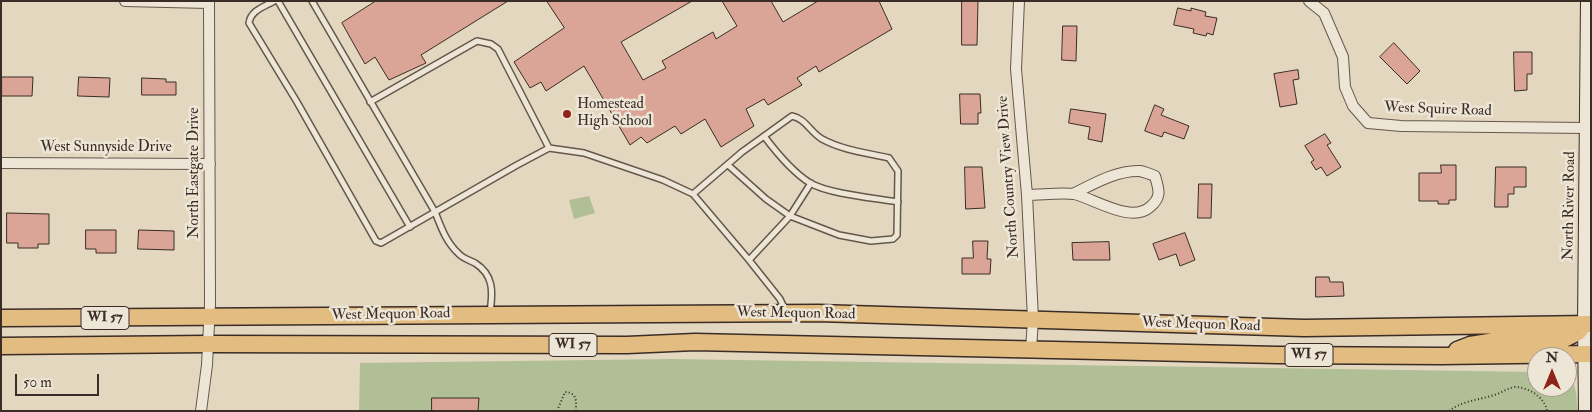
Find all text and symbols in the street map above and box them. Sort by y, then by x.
street label: North Country View Drive [994,95,1024,259]
place label: Homestead High School [577,96,652,131]
street label: West Squire Road [1384,99,1492,121]
street label: North Eastgate Drive [186,108,204,238]
marker: Homestead High School [561,108,573,120]
street label: West Sunnyside Drive [40,139,172,157]
street label: North River Road [1560,151,1580,261]
street label: West Mequon Road [736,304,856,324]
street label: West Mequon Road [331,305,451,325]
road number: WI 57 [81,306,129,330]
street label: West Mequon Road [1141,314,1261,336]
road number: WI 57 [549,334,597,356]
road number: WI 57 [1285,344,1333,366]
north arrow [1527,347,1577,397]
text: N [1546,349,1558,366]
scale bar [18,364,101,396]
text: 50 m [23,373,52,392]

